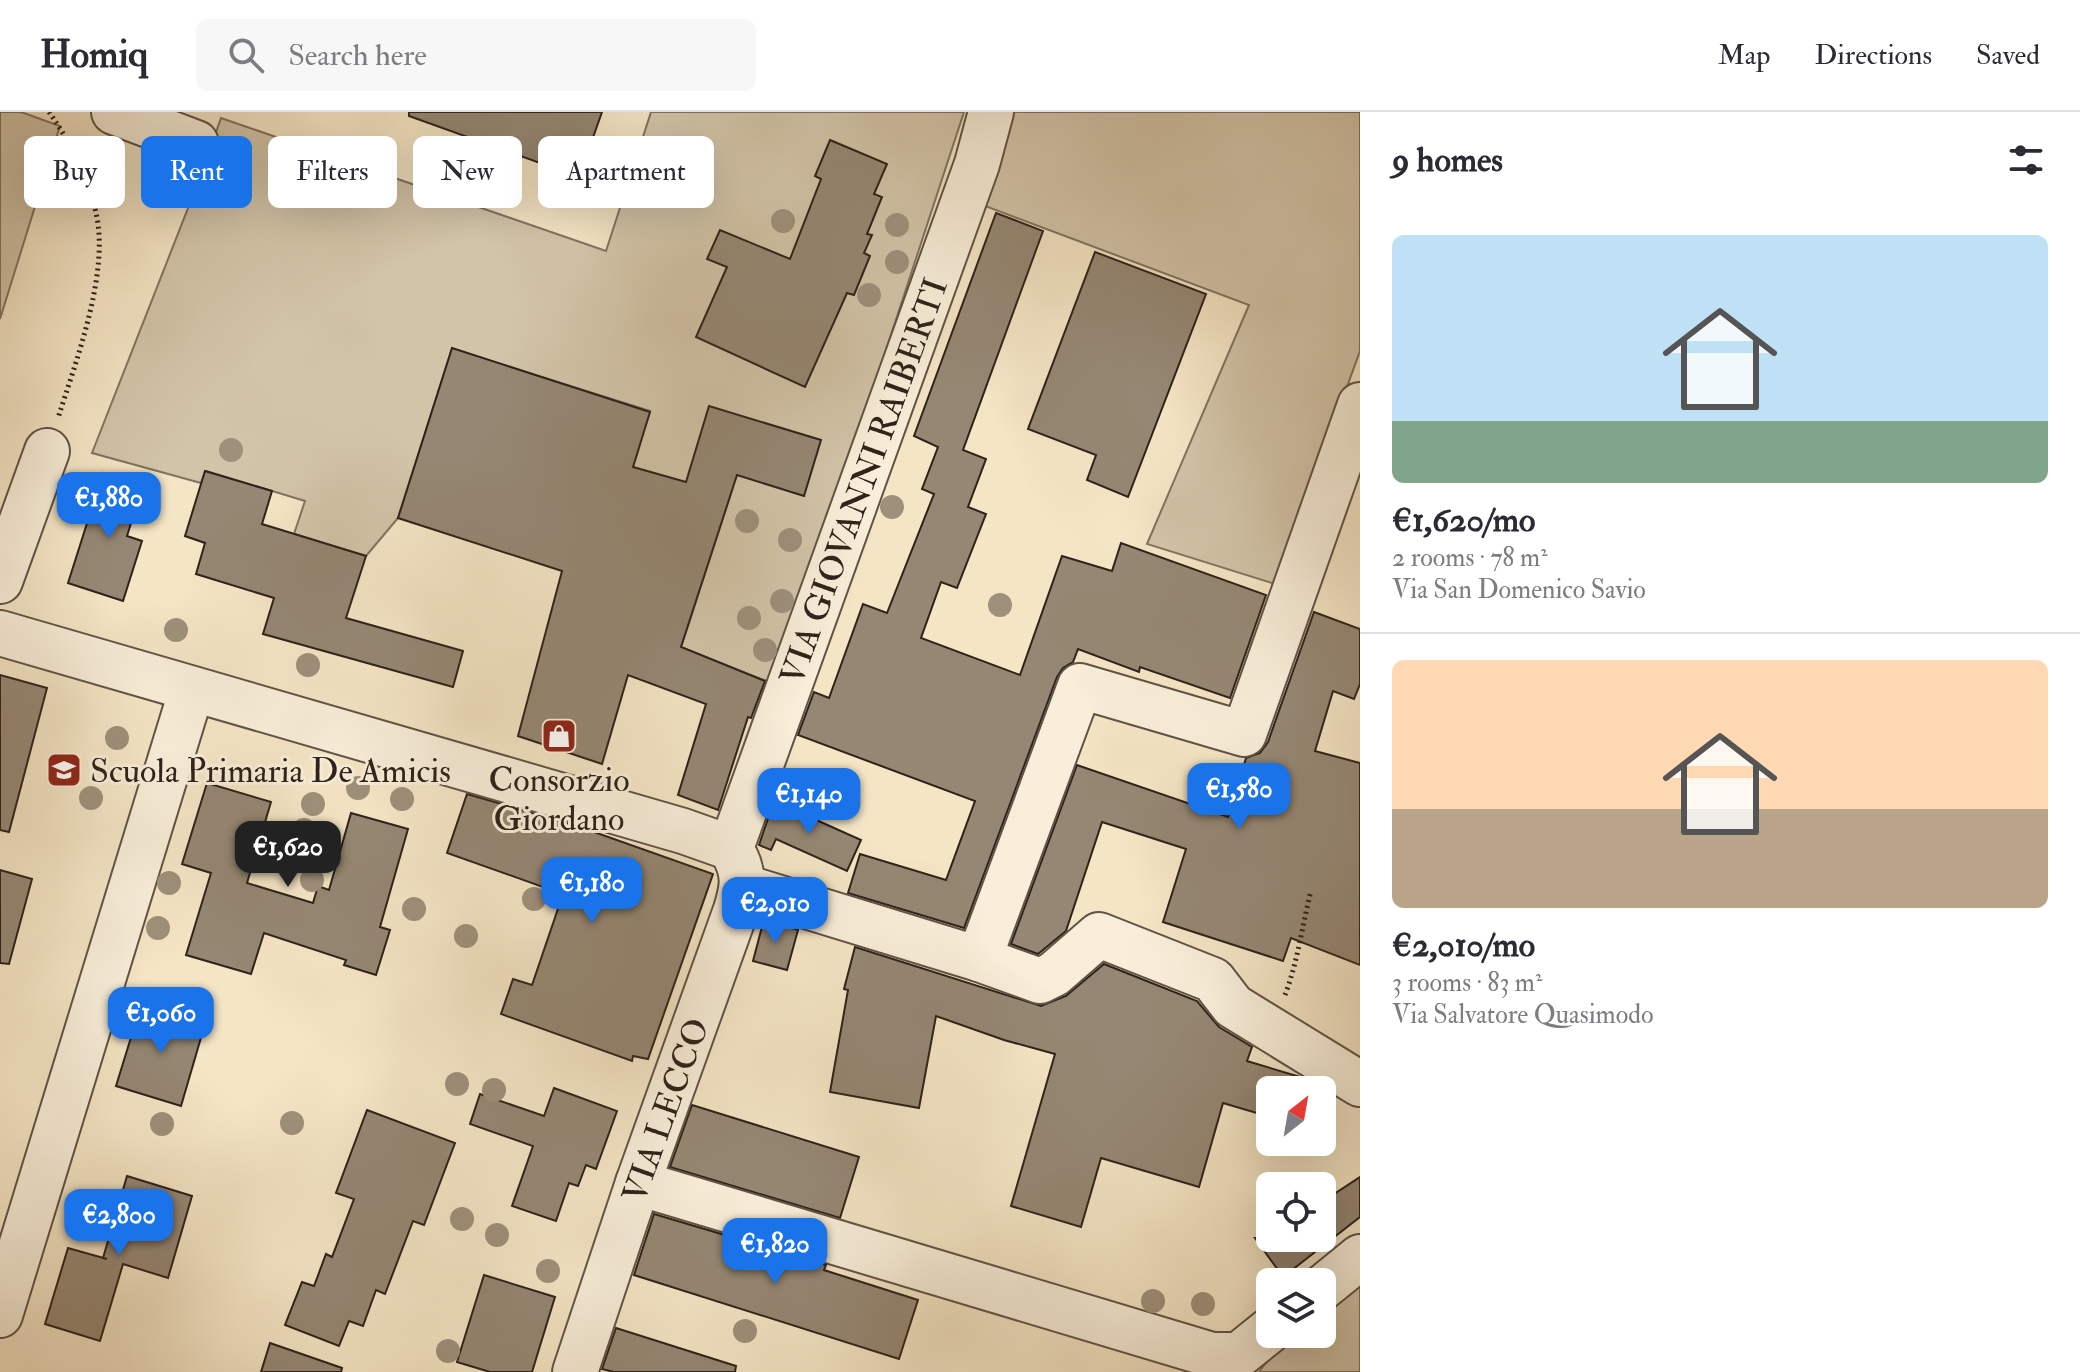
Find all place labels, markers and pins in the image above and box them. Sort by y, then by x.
pin: €1,880 [44,472,174,540]
shop icon: Consorzio Giordano [540,717,578,755]
place label: Scuola Primaria De Amicis [90,750,451,793]
school or university icon: Scuola Primaria De Amicis [45,751,83,789]
place label: Consorzio Giordano [488,759,630,841]
pin: €1,580 [1174,763,1304,831]
pin: €1,140 [744,768,874,836]
pin: €1,620 [223,821,353,889]
pin: €1,180 [527,857,657,925]
pin: €2,010 [710,877,840,945]
pin: €1,060 [96,987,226,1055]
pin: €2,800 [54,1189,184,1257]
pin: €1,820 [710,1218,840,1286]

